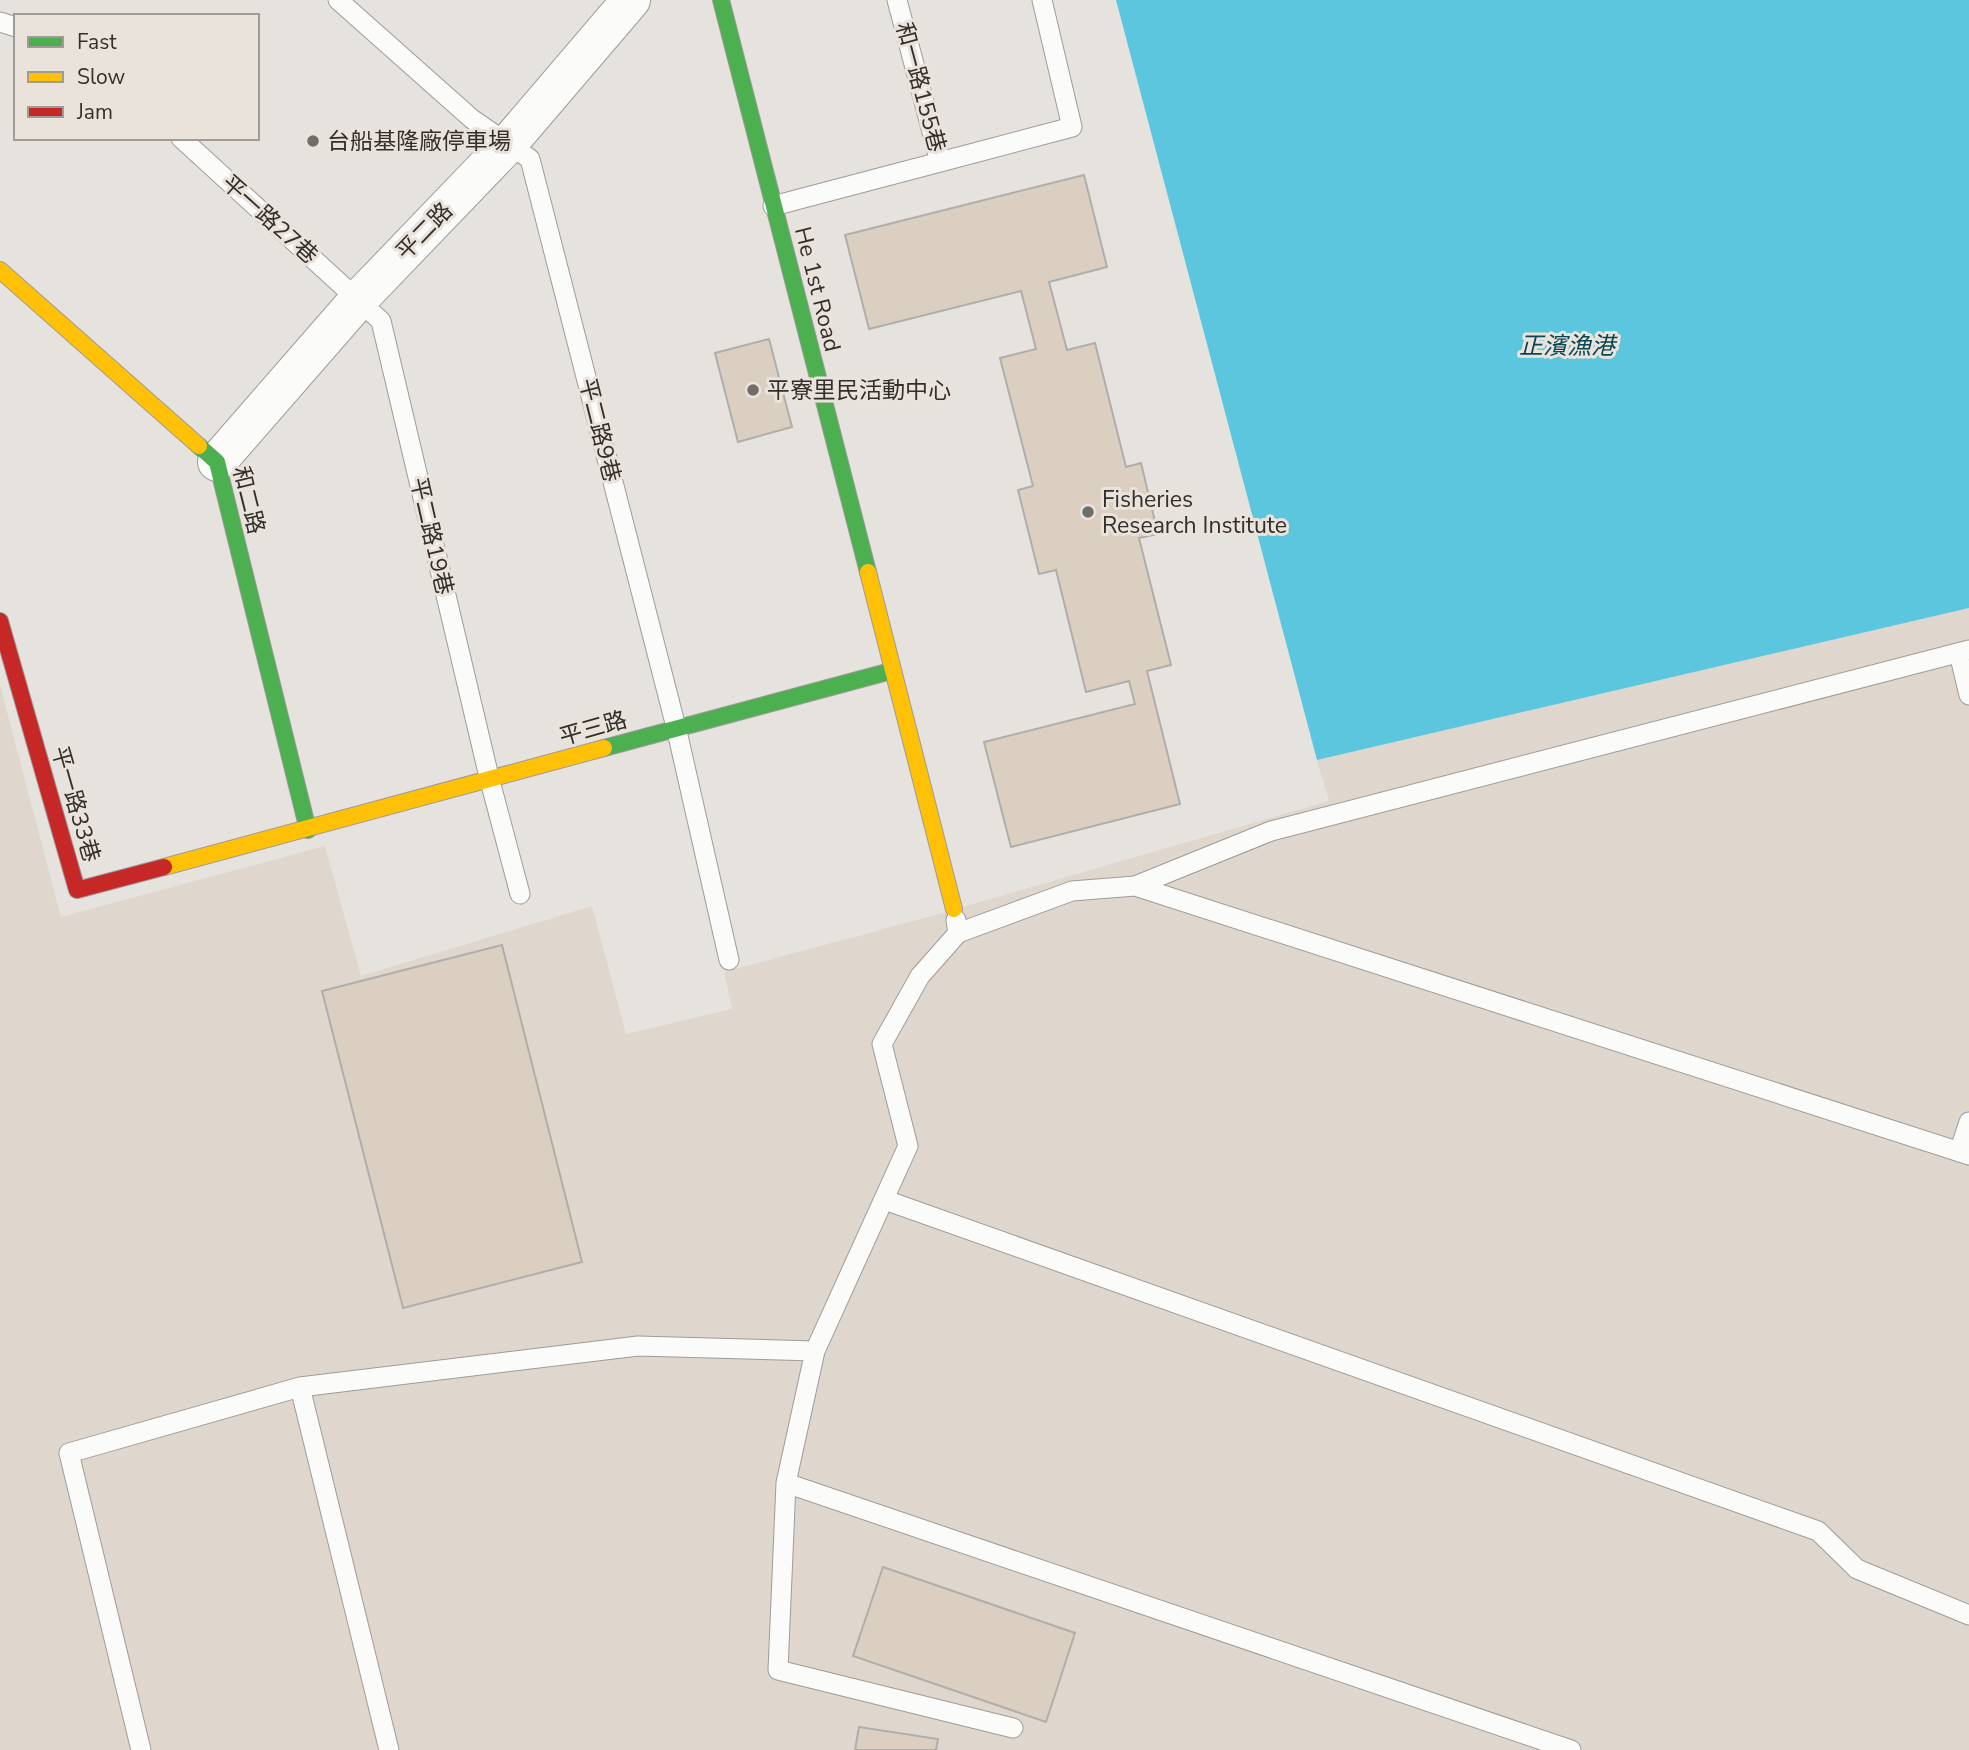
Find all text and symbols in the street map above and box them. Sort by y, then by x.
legend [14,14,259,140]
street label: 和一路155巷 [888,19,953,156]
text: Fast [77,28,117,56]
text: Slow [77,63,126,91]
text: Jam [76,98,113,126]
place label: 台船基隆廠停車場 [327,126,511,157]
marker: 台船基隆廠停車場 [305,133,321,149]
street label: 平一路27巷 [215,168,324,271]
street label: 平二路 [389,196,459,267]
street label: He 1st Road [787,223,848,355]
water label: 正濱漁港 [1519,330,1618,362]
street label: 平二路9巷 [572,375,627,485]
place label: 平寮里民活動中心 [767,375,951,406]
marker: 平寮里民活動中心 [745,382,761,398]
street label: 和二路 [225,463,272,537]
street label: 平二路19巷 [403,474,460,598]
place label: Fisheries Research Institute [1102,484,1287,541]
marker: Fisheries Research Institute [1080,504,1096,520]
street label: 平三路 [556,704,631,753]
street label: 平一路33巷 [44,742,107,866]

